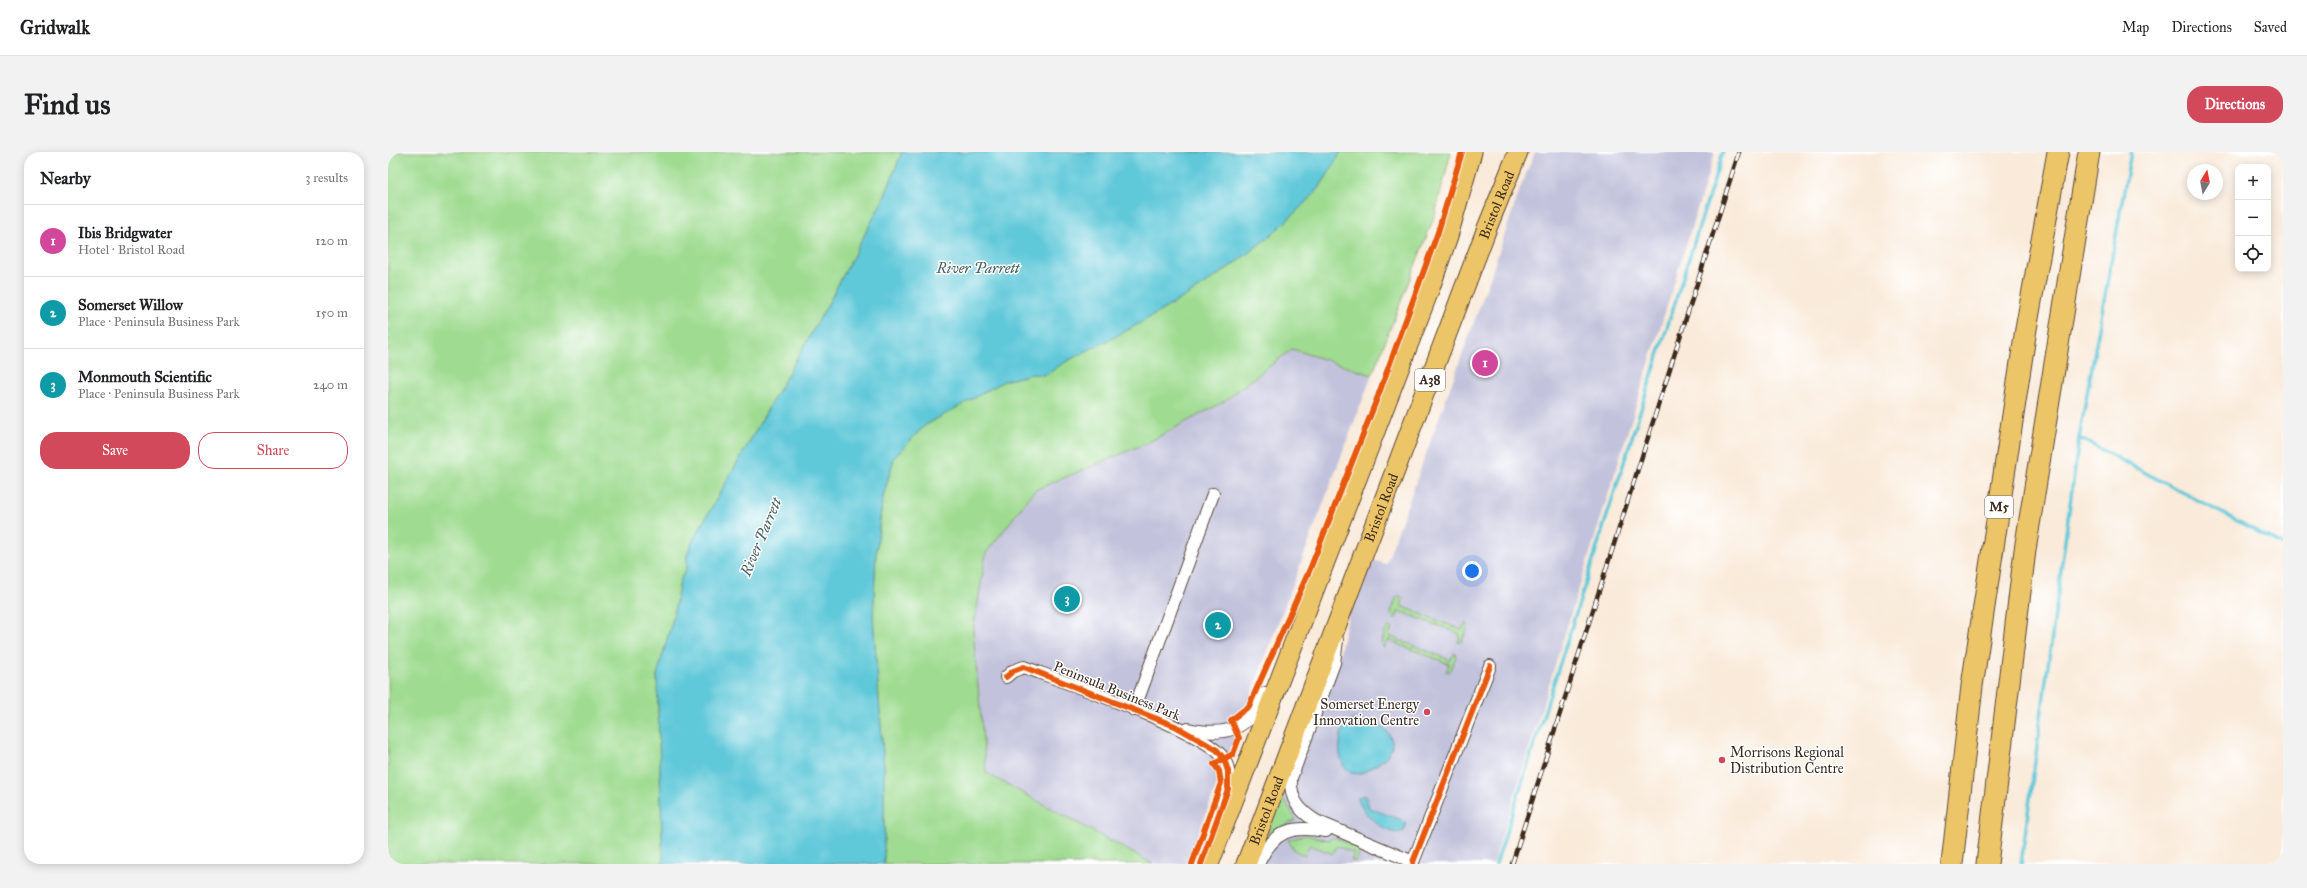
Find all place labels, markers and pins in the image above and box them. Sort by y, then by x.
pin: 1 [1472,348,1498,378]
pin: 3 [1054,584,1080,614]
pin: 2 [1205,610,1231,640]
place label: Somerset Energy Innovation Centre [1313,696,1419,729]
marker: Somerset Energy Innovation Centre [1422,707,1432,717]
place label: Morrisons Regional Distribution Centre [1730,744,1844,777]
marker: Morrisons Regional Distribution Centre [1717,755,1727,765]

